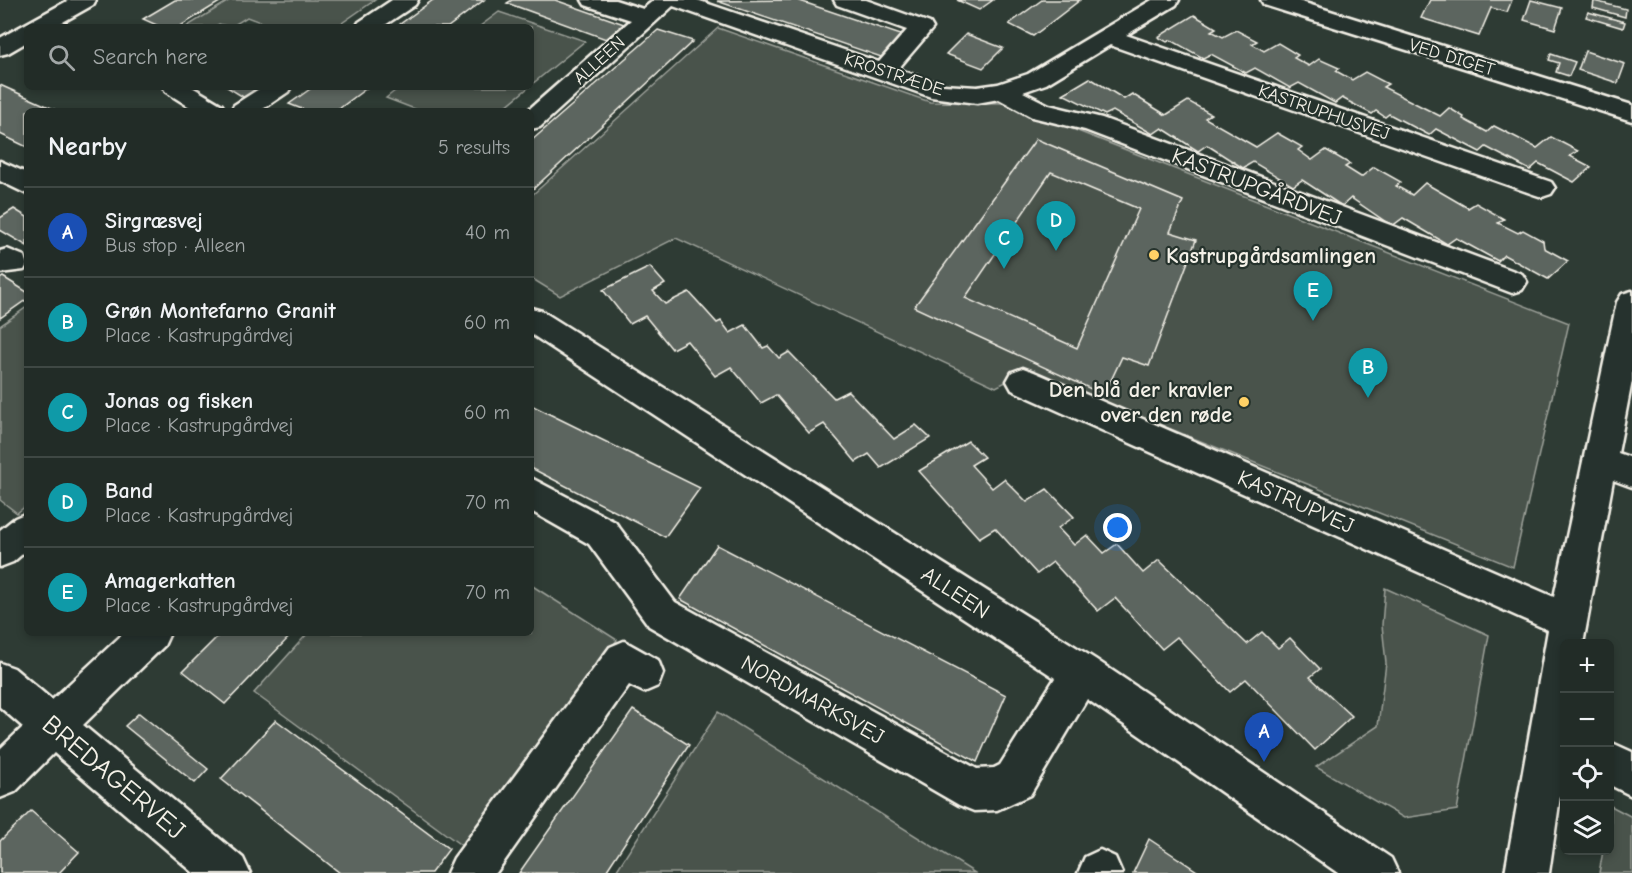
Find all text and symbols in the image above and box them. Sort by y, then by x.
search box [24,24,534,90]
street label: ALLEEN [569,32,629,89]
street label: VED DIGET [1407,35,1498,81]
icon: search [45,41,78,74]
text: Search here [93,44,208,70]
street label: KROSTRÆDE [841,49,946,100]
street label: KASTRUPHUSVEJ [1256,80,1392,145]
text: Nearby [48,132,127,162]
text: 5 results [438,136,510,159]
street label: KASTRUPGÅRDVEJ [1168,141,1346,231]
pin: D [1036,202,1076,251]
text: Sirgræsvej [105,208,203,234]
pin: C [984,220,1024,269]
text: A [62,221,73,244]
text: 40 m [465,221,510,244]
text: Bus stop · Alleen [105,234,246,257]
place label: Kastrupgårdsamlingen [1166,243,1376,269]
marker: Kastrupgårdsamlingen [1147,248,1161,262]
pin: E [1294,272,1332,321]
text: Grøn Montefarno Granit [105,298,336,324]
text: B [61,311,74,334]
text: 60 m [464,311,510,334]
text: Place · Kastrupgårdvej [105,324,293,347]
pin: B [1348,348,1388,398]
place label: Den blå der kravler over den røde [1049,377,1232,428]
text: Jonas og fisken [105,388,253,414]
marker: Den blå der kravler over den røde [1237,395,1251,409]
text: C [61,401,74,424]
text: 60 m [464,401,510,424]
text: Place · Kastrupgårdvej [105,414,293,437]
street label: KASTRUPVEJ [1233,465,1358,539]
text: Band [105,478,153,504]
text: D [61,491,74,514]
text: 70 m [465,491,510,514]
text: Place · Kastrupgårdvej [105,504,293,527]
your location [1103,513,1132,542]
street label: ALLEEN [917,561,994,624]
text: Amagerkatten [105,568,236,594]
text: E [62,581,73,604]
text: 70 m [465,581,510,604]
text: Place · Kastrupgårdvej [105,594,293,617]
map controls [1560,639,1614,855]
button: + [1560,639,1614,693]
street label: NORDMARKSVEJ [737,650,889,750]
button: − [1560,693,1614,747]
street label: BREDAGERVEJ [36,709,191,846]
pin: A [1244,712,1284,762]
button: locate [1560,747,1614,801]
button: layers [1560,801,1614,855]

